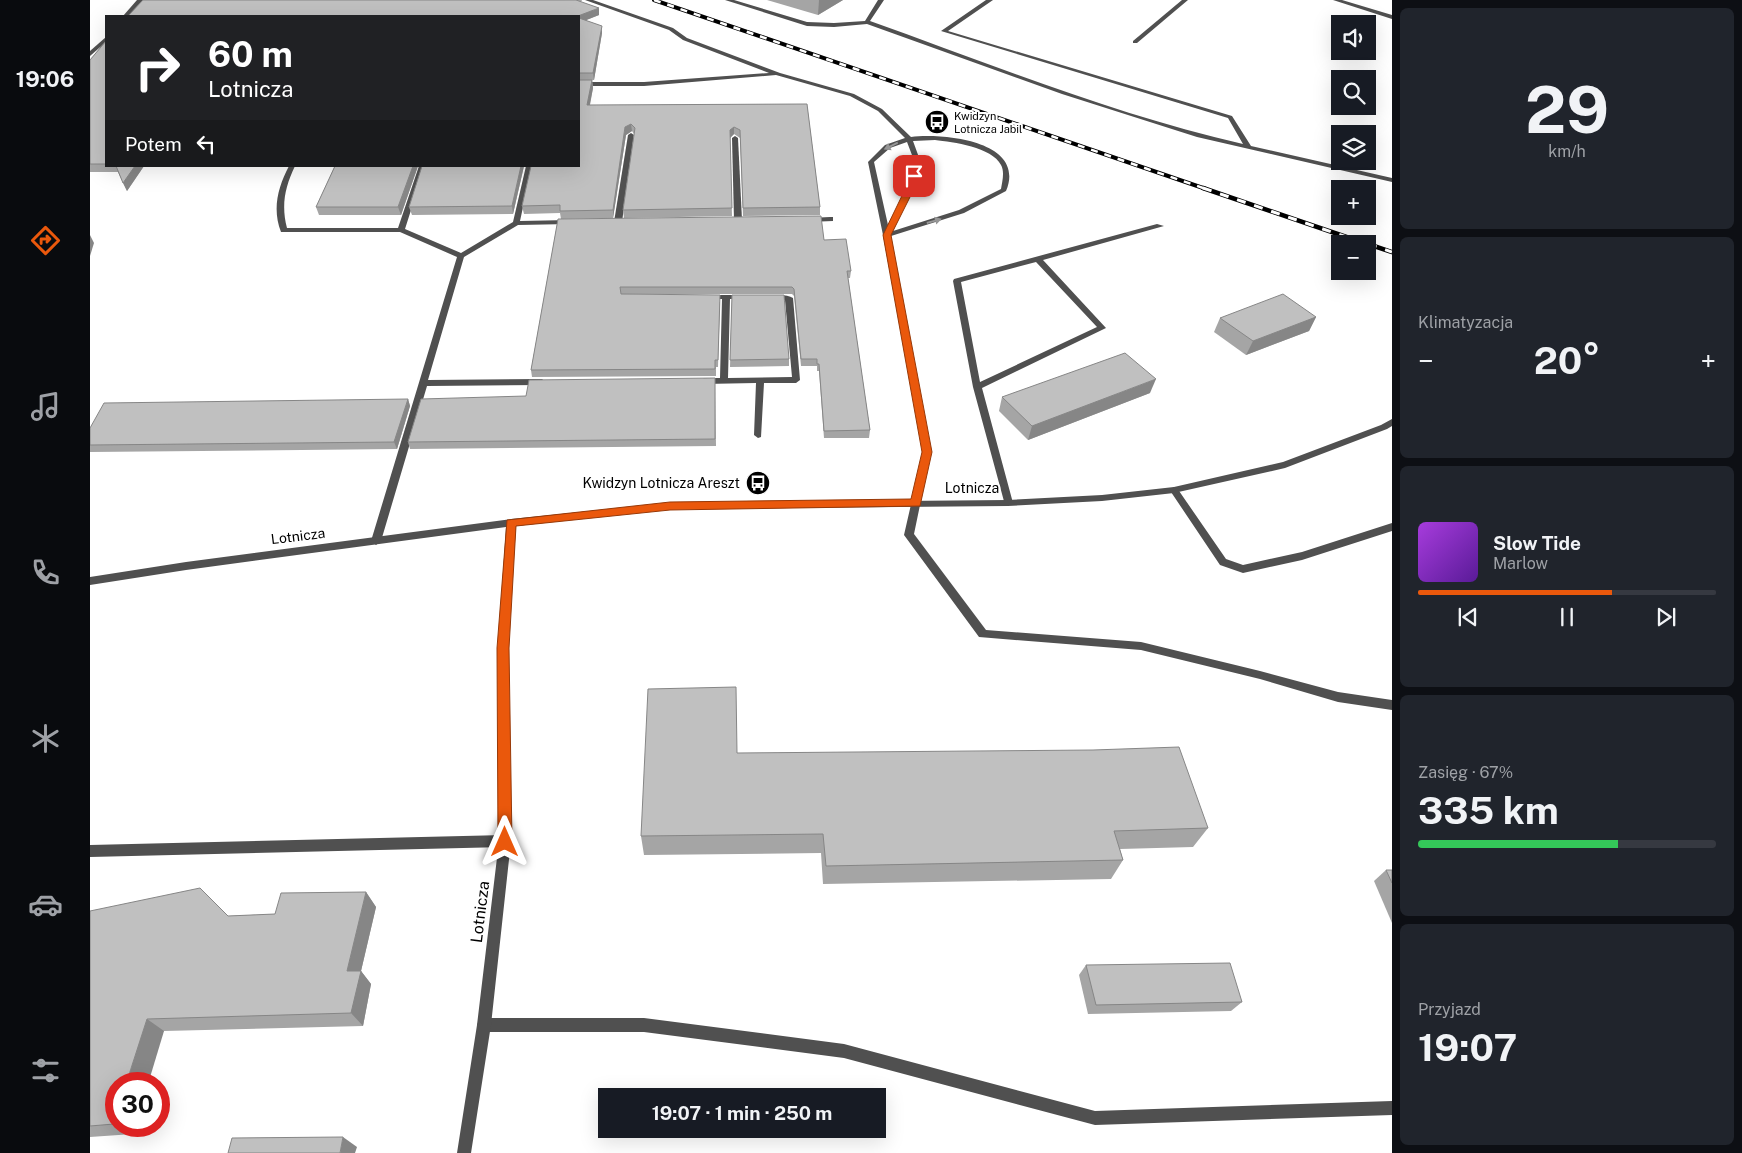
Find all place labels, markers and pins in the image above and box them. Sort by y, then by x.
bus stop icon: Kwidzyn Lotnicza Jabil [924,109,950,135]
place label: Kwidzyn Lotnicza Jabil [954,110,1022,135]
pin [893,155,935,197]
bus stop icon: Kwidzyn Lotnicza Areszt [745,470,771,496]
place label: Kwidzyn Lotnicza Areszt [582,475,740,491]

